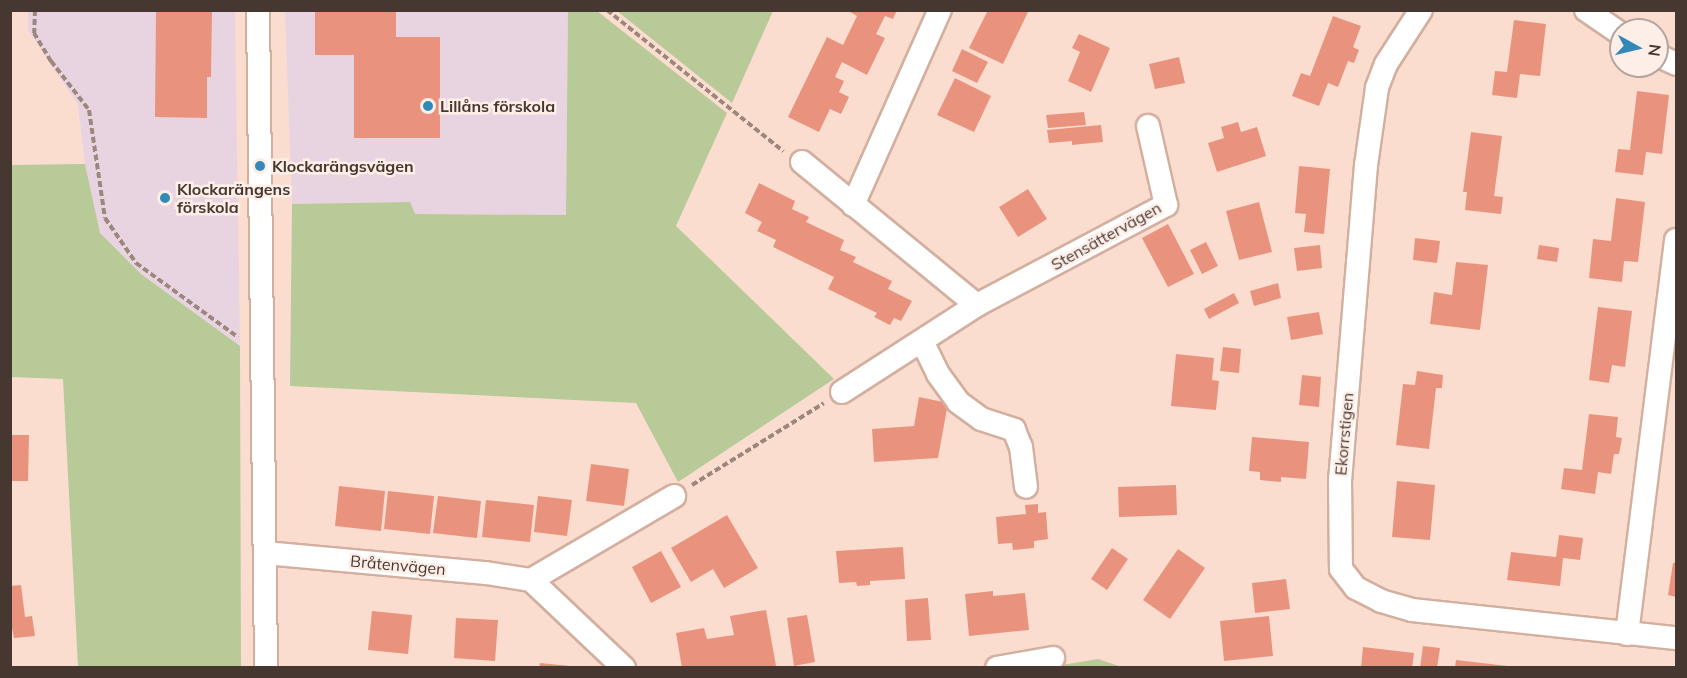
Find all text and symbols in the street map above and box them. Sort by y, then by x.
north arrow [1609,18,1669,78]
text: N [1644,43,1666,58]
place label: Lillåns förskola [440,96,555,116]
marker: Lillåns förskola [421,99,435,113]
place label: Klockarängsvägen [272,156,414,176]
marker: Klockarängsvägen [253,159,267,173]
place label: Klockarängens förskola [177,179,290,217]
marker: Klockarängens förskola [158,191,172,205]
street label: Stensättervägen [1048,198,1164,274]
street label: Ekorrstigen [1331,392,1357,476]
street label: Bråtenvägen [350,551,446,579]

